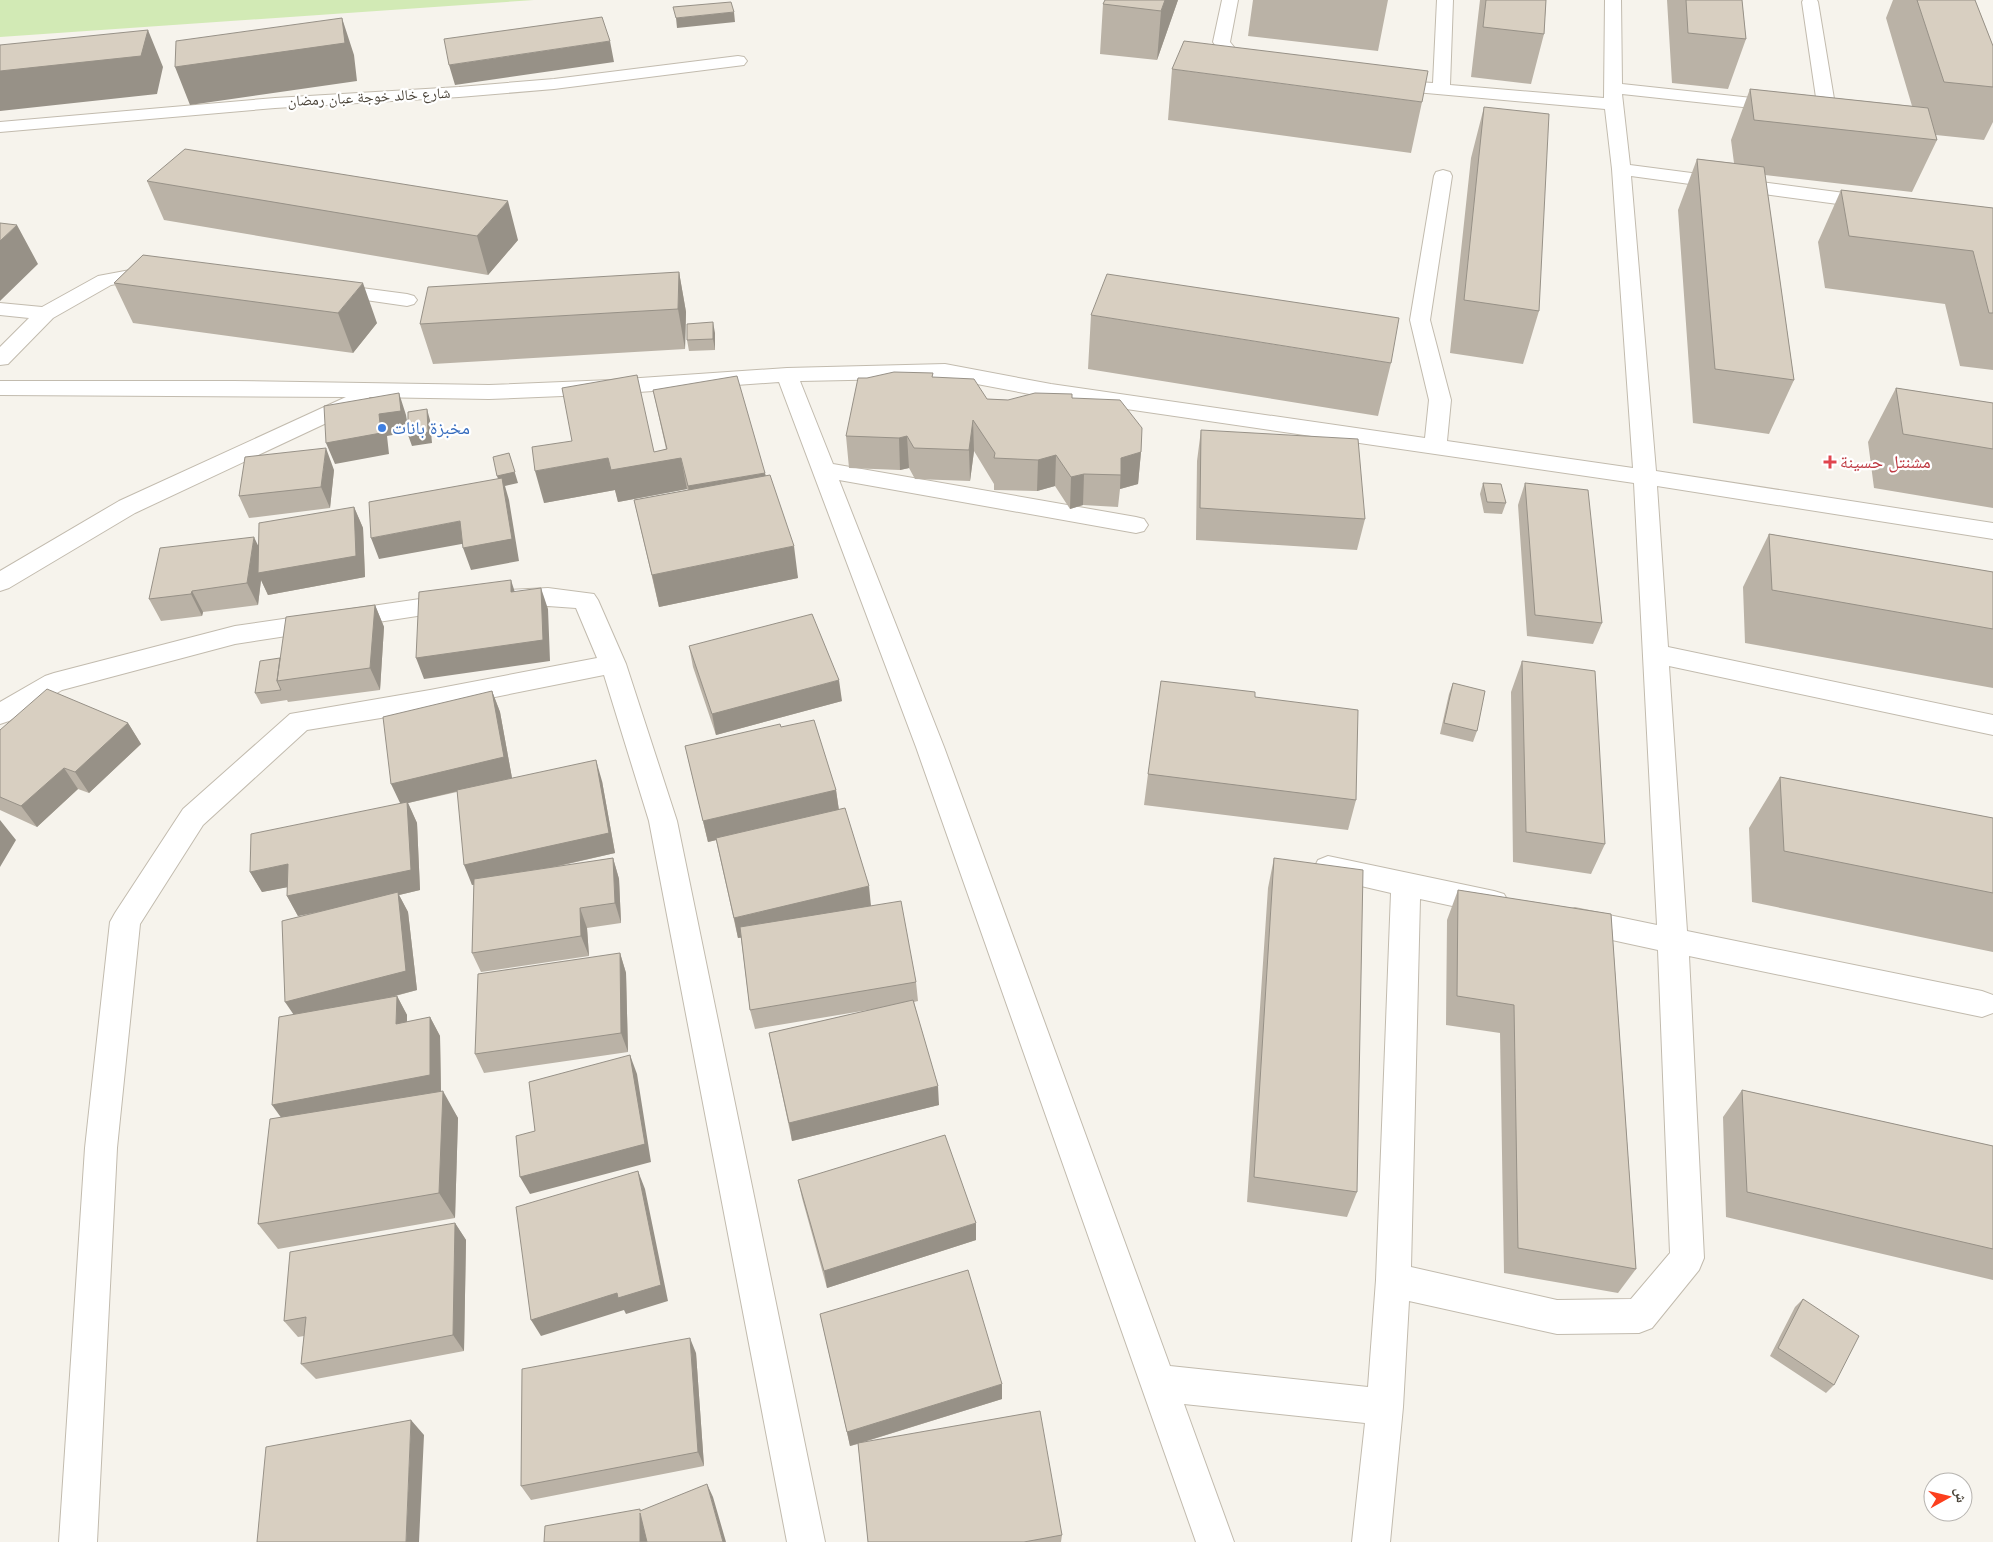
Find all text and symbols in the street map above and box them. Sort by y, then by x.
street label: شارع خالد خوجة عبان رمضان [287,84,451,111]
place label: مخبزة بانات [392,418,470,439]
marker: مخبزة بانات [376,422,388,434]
place label: مشنتل حسينة [1840,452,1931,473]
marker: مشنتل حسينة [1824,456,1836,468]
north arrow [1923,1472,1973,1522]
text: ش [1951,1487,1970,1504]

